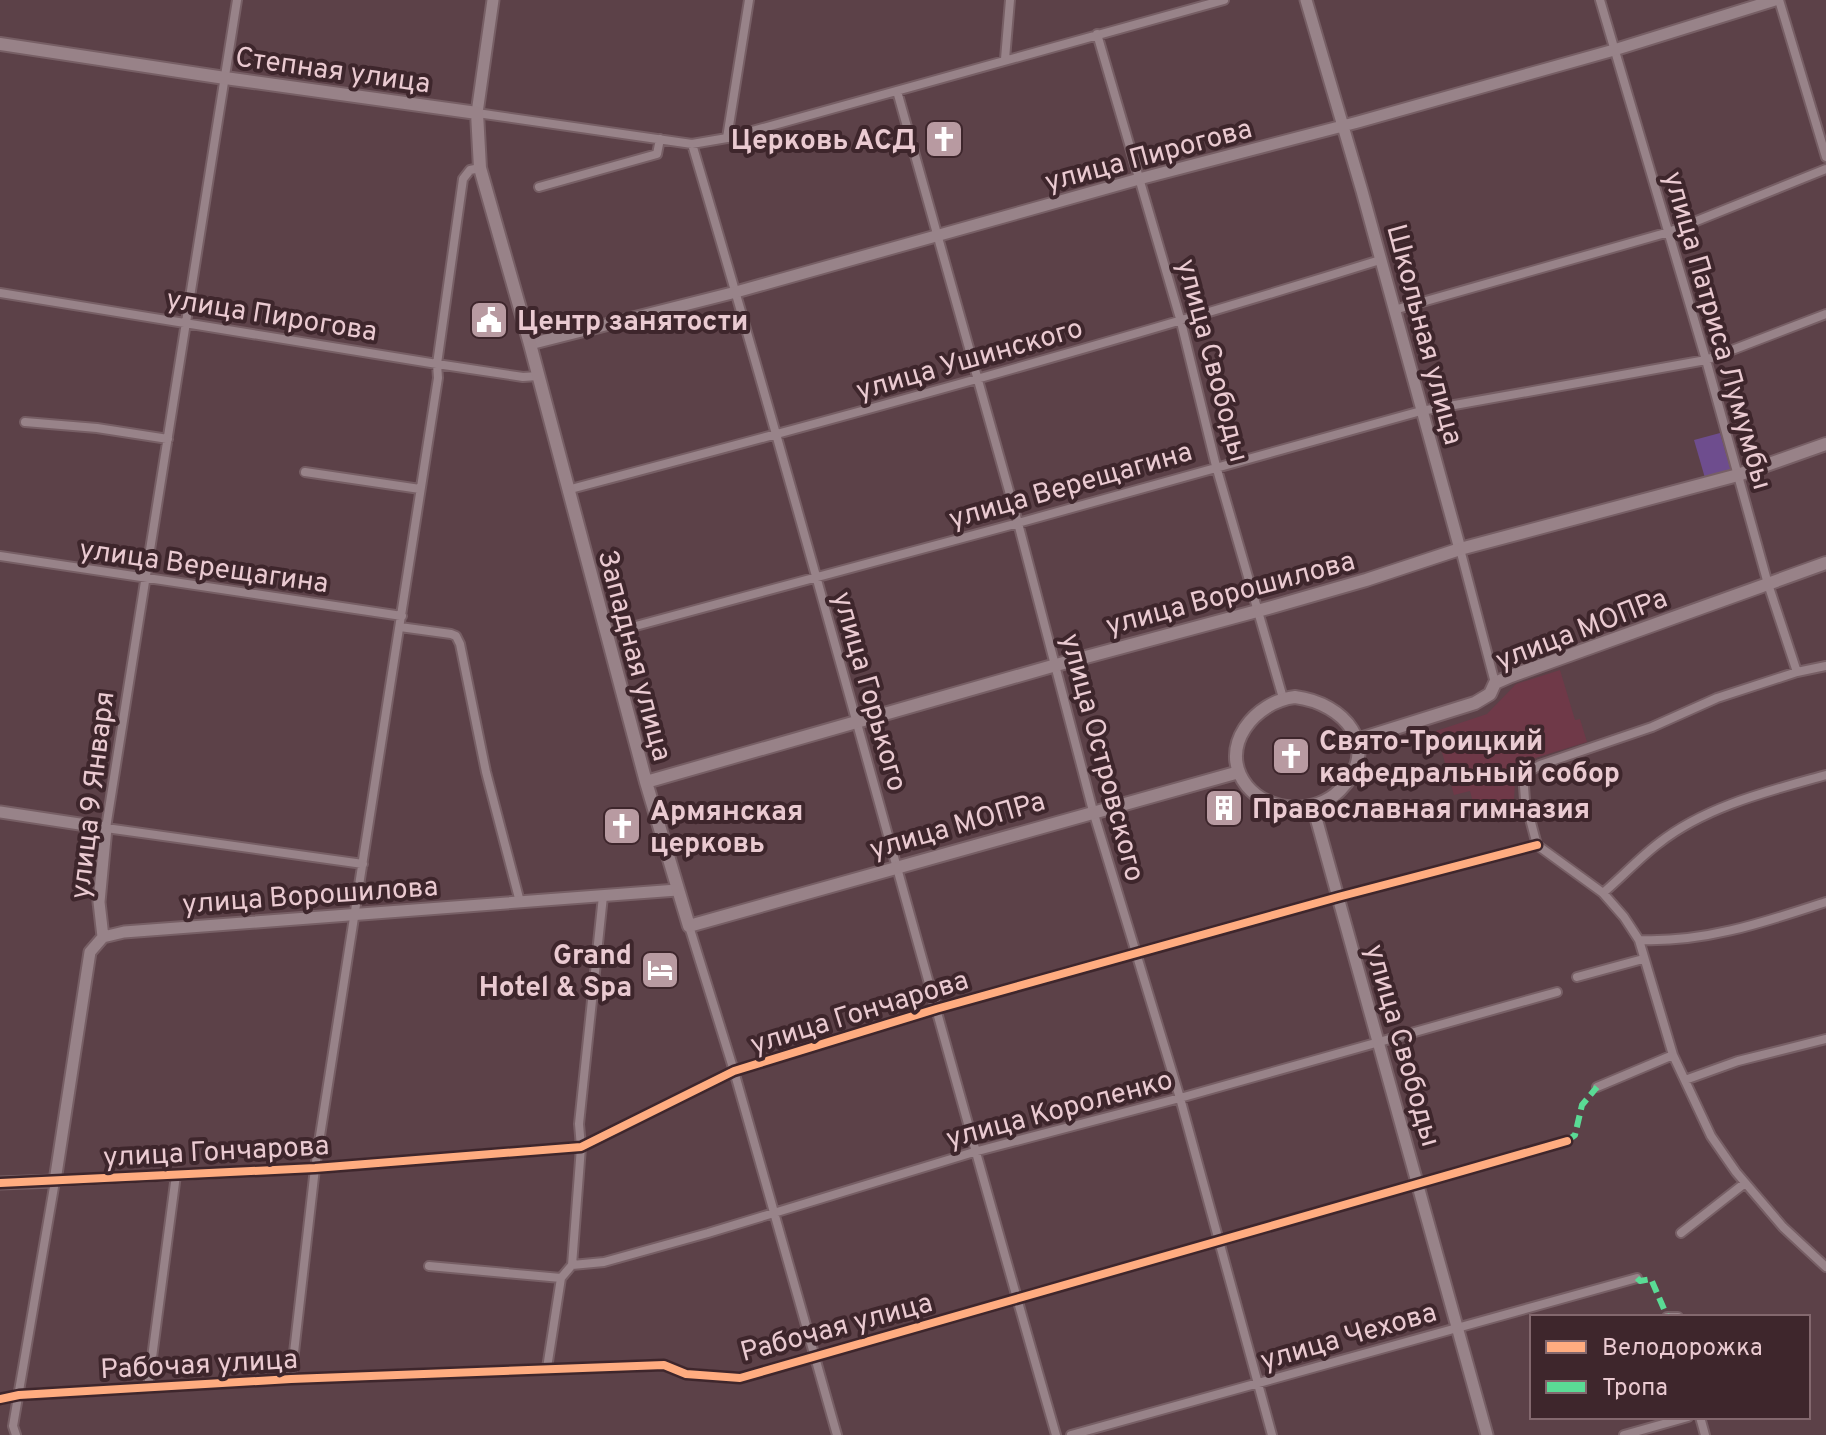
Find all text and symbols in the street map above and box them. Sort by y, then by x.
street label: Степная улица [233,40,432,103]
street label: улица Пирогова [1041,112,1256,202]
church icon: Церковь АСД [923,118,965,160]
place label: Церковь АСД [731,124,916,160]
street label: улица Патриса Лумумбы [1653,168,1779,494]
street label: Школьная улица [1376,220,1470,449]
street label: улица Свободы [1167,255,1256,466]
street label: улица Пирогова [163,283,380,351]
public building icon: Центр занятости [468,299,510,341]
place label: Центр занятости [517,305,748,341]
street label: улица Ушинского [852,311,1087,410]
street label: улица Верещагина [945,435,1197,539]
street label: улица Верещагина [77,533,331,603]
street label: улица Ворошилова [1102,544,1359,645]
street label: Западная улица [588,546,679,765]
street label: улица МОПРа [1491,582,1673,680]
street label: улица Горького [822,588,914,796]
street label: улица Островского [1051,630,1152,886]
street label: улица 9 Января [63,689,125,901]
place label: Свято-Троицкий кафедральный собор [1319,725,1620,793]
church icon: Свято-Троицкий кафедральный собор [1270,735,1312,777]
street label: улица МОПРа [866,785,1050,869]
building icon: Православная гимназия [1203,787,1245,829]
place label: Православная гимназия [1252,793,1590,829]
place label: Армянская церковь [650,795,803,863]
church icon: Армянская церковь [601,805,643,847]
street label: улица Ворошилова [181,870,439,924]
place label: Grand Hotel & Spa [479,939,632,1007]
street label: улица Свободы [1355,940,1447,1151]
hotel icon: Grand Hotel & Spa [639,949,681,991]
street label: улица Гончарова [746,964,973,1064]
street label: улица Короленко [943,1063,1177,1158]
street label: улица Гончарова [102,1129,330,1177]
street label: Рабочая улица [737,1286,937,1372]
street label: улица Чехова [1257,1296,1441,1380]
legend [1530,1315,1810,1419]
text: Велодорожка [1602,1334,1763,1364]
street label: Рабочая улица [100,1343,299,1389]
text: Тропа [1602,1374,1668,1404]

